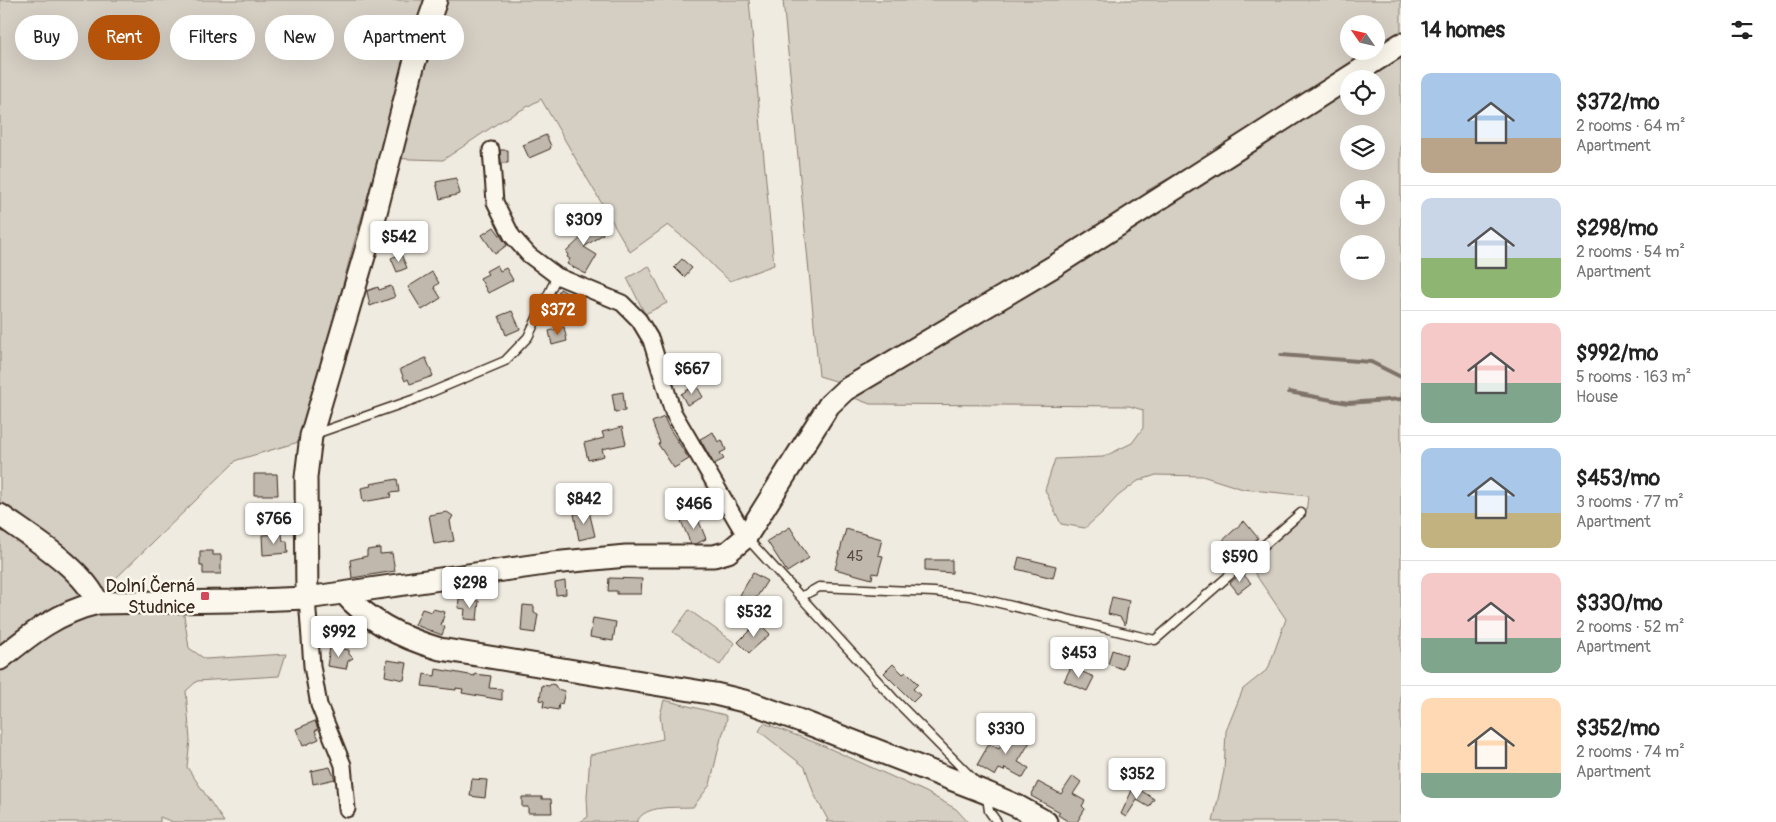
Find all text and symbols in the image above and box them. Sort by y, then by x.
chip: Buy [15,15,78,60]
chip: Rent [88,15,160,60]
chip: Filters [170,15,255,60]
chip: New [265,15,334,60]
chip: Apartment [344,15,464,60]
north arrow [1340,15,1385,60]
map controls [1340,15,1385,280]
icon: filters [1728,16,1756,44]
text: 14 homes [1421,17,1505,44]
button: locate [1340,70,1385,115]
text: $372/mo [1576,89,1659,116]
icon: home [1461,93,1521,153]
text: 2 rooms · 64 m² [1576,116,1686,136]
button: layers [1340,125,1385,170]
text: Apartment [1576,136,1651,156]
button: + [1340,180,1385,225]
pin: $309 [554,204,614,246]
text: $309 [566,210,602,230]
text: $298/mo [1576,215,1658,242]
icon: home [1461,218,1521,278]
pin: $542 [369,220,429,263]
text: $542 [381,227,417,247]
button: − [1340,235,1385,280]
text: 2 rooms · 54 m² [1576,242,1685,262]
text: Apartment [1576,262,1651,282]
pin: $372 [528,294,588,336]
text: $372 [540,300,576,320]
text: $992/mo [1576,340,1658,367]
icon: home [1461,343,1521,403]
pin: $667 [662,352,722,395]
text: $667 [674,359,710,379]
text: 5 rooms · 163 m² [1576,367,1691,387]
text: House [1576,387,1618,407]
text: $453/mo [1576,465,1660,492]
icon: home [1461,468,1521,528]
pin: $842 [554,482,614,525]
pin: $466 [664,488,724,530]
text: $842 [567,489,601,509]
text: 3 rooms · 77 m² [1576,492,1684,512]
text: $466 [676,494,712,514]
pin: $766 [244,502,304,545]
text: $766 [256,509,292,529]
text: Apartment [1576,512,1651,532]
pin: $590 [1210,540,1270,583]
house number: 45 [847,547,863,566]
text: $590 [1222,547,1258,567]
pin: $298 [440,566,500,609]
text: $298 [453,573,487,593]
place label: Dolní Černá Studnice [105,575,195,619]
marker: Dolní Černá Studnice [199,590,211,602]
text: $330/mo [1576,590,1663,617]
icon: home [1461,593,1521,653]
pin: $532 [724,596,784,638]
text: $532 [736,602,772,622]
pin: $992 [309,616,369,658]
text: 2 rooms · 52 m² [1576,617,1685,637]
text: $992 [322,622,356,642]
pin: $453 [1049,636,1109,679]
text: Apartment [1576,637,1651,657]
text: $453 [1061,643,1097,663]
pin: $330 [976,712,1036,755]
text: $352/mo [1576,715,1660,742]
icon: home [1461,718,1521,778]
text: $330 [987,719,1025,739]
text: 2 rooms · 74 m² [1576,742,1685,762]
pin: $352 [1107,758,1167,800]
text: Apartment [1576,762,1651,782]
text: $352 [1119,764,1155,784]

